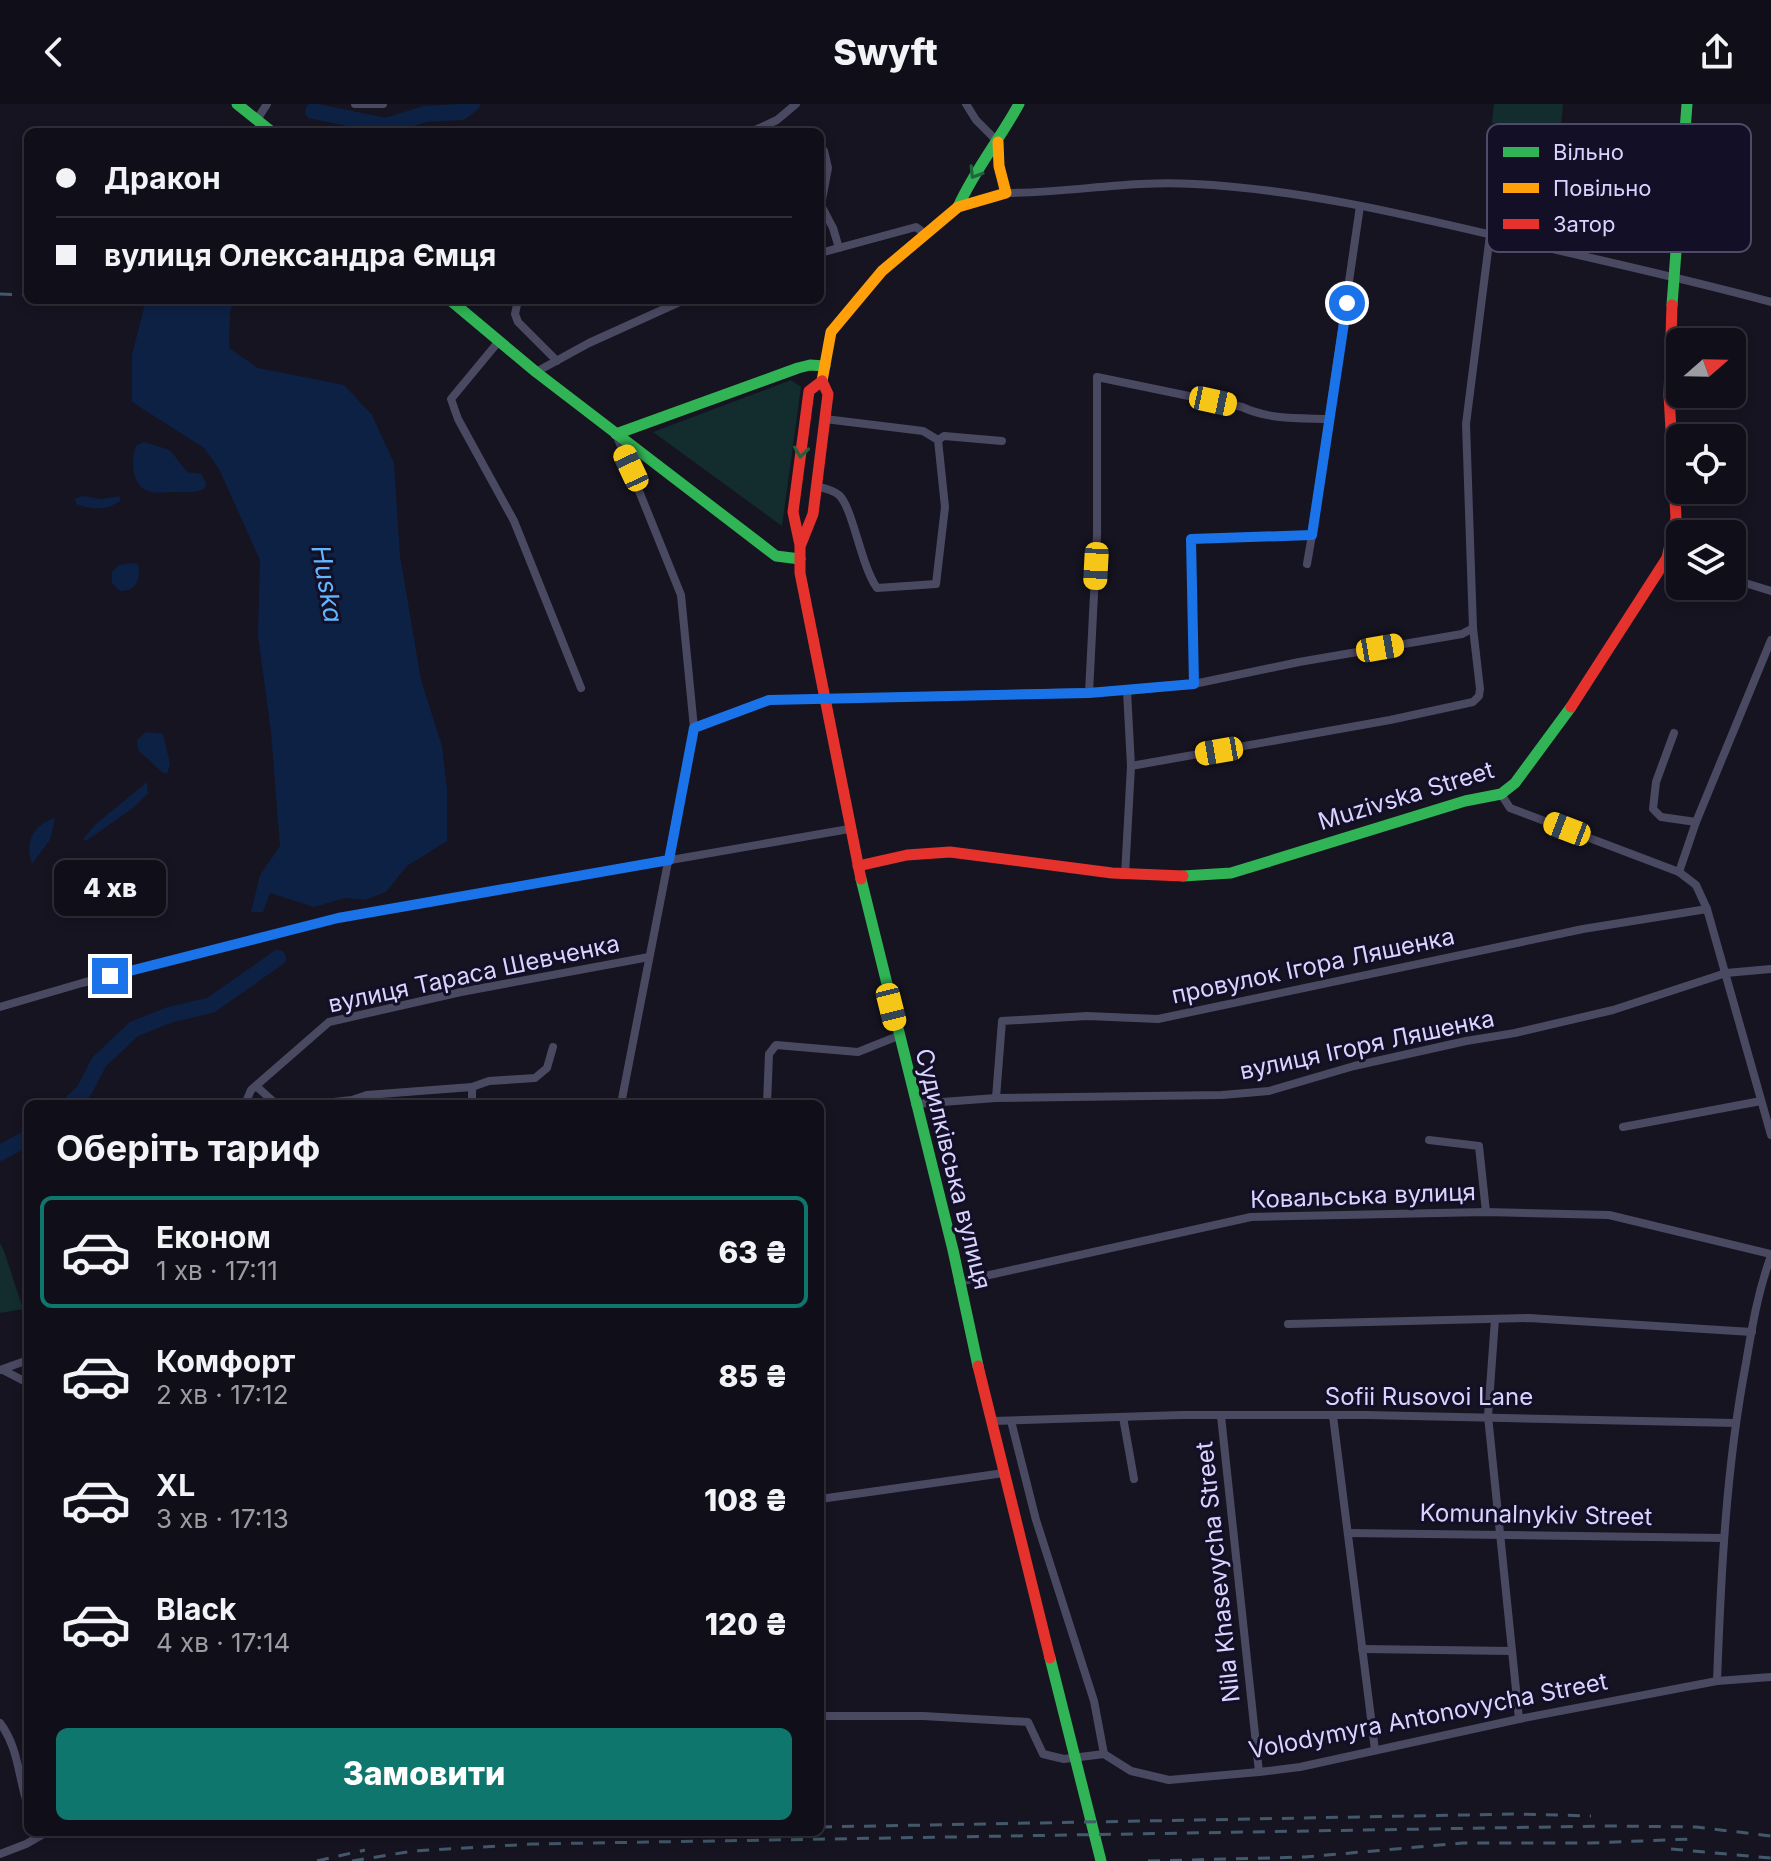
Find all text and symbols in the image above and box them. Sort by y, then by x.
icon: back [32,30,76,74]
text: Swyft [833,30,938,74]
icon: share [1695,30,1739,74]
legend [1487,124,1751,252]
text: Вільно [1553,139,1624,165]
text: Дракон [104,160,221,196]
one-way arrow [970,164,985,179]
text: Повільно [1553,175,1651,201]
text: Затор [1553,211,1616,237]
text: вулиця Олександра Ємця [104,237,496,273]
route start [1329,285,1365,321]
north arrow [1666,328,1746,408]
map controls [1666,328,1746,600]
car [1187,384,1239,418]
button: locate [1666,424,1746,504]
car [610,441,652,495]
one-way arrow [793,446,810,459]
button: layers [1666,520,1746,600]
car [1083,541,1109,591]
water label: Huska [305,543,350,625]
car [1354,632,1406,664]
car [1193,735,1245,767]
street label: Muzivska Street [1314,755,1497,836]
car [1540,809,1594,849]
callout: 4 хв [54,860,166,916]
text: 4 хв [83,872,137,903]
street label: провулок Ігора Ляшенка [1169,921,1457,1010]
street label: вулиця Тараса Шевченка [326,928,622,1019]
route end [92,958,128,994]
car [874,981,908,1033]
street label: вулиця Ігоря Ляшенка [1237,1003,1497,1086]
street label: Судилківська вулиця [910,1045,997,1292]
text: Оберіть тариф [56,1126,320,1170]
street label: Ковальська вулиця [1250,1177,1476,1214]
icon: car [60,1216,132,1288]
text: Економ [156,1219,271,1255]
text: 63 ₴ [718,1234,788,1270]
text: 1 хв · 17:11 [156,1255,278,1286]
icon: car [60,1340,132,1412]
text: Комфорт [156,1343,295,1379]
text: 85 ₴ [719,1358,788,1394]
text: 2 хв · 17:12 [156,1379,289,1410]
street label: Sofii Rusovoi Lane [1325,1382,1533,1411]
street label: Nila Khasevycha Street [1189,1440,1246,1704]
icon: car [60,1464,132,1536]
text: XL [156,1467,195,1503]
text: 108 ₴ [704,1482,788,1518]
street label: Komunalnykiv Street [1419,1498,1653,1531]
text: 3 хв · 17:13 [156,1503,289,1534]
icon: car [60,1588,132,1660]
text: Black [156,1591,236,1627]
text: 120 ₴ [705,1606,788,1642]
text: 4 хв · 17:14 [156,1627,290,1658]
street label: Volodymyra Antonovycha Street [1246,1666,1610,1765]
button: Замовити [56,1728,792,1820]

